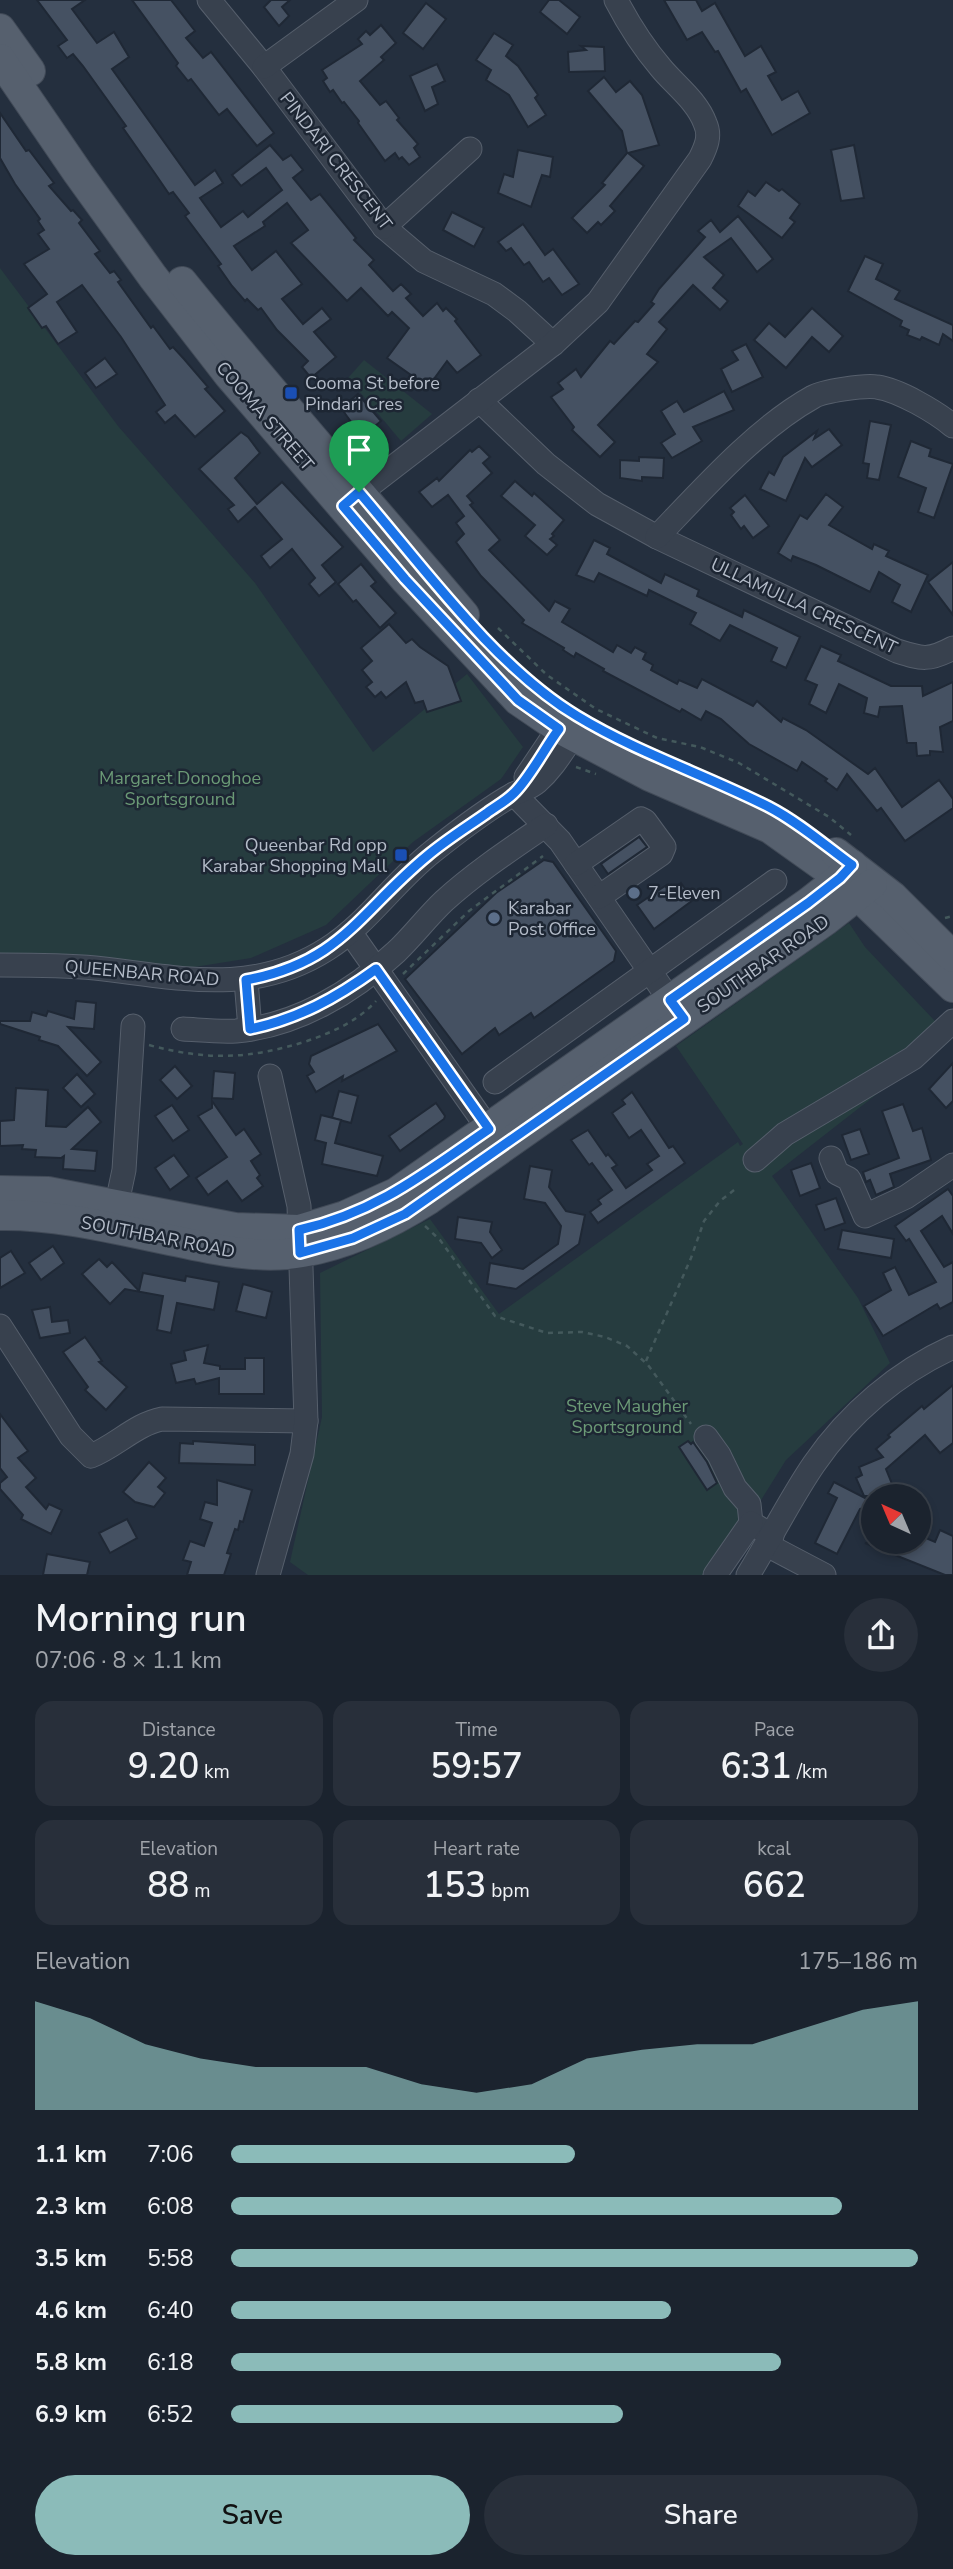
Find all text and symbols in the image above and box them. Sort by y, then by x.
street label: PINDARI CRESCENT [274,87,398,235]
street label: COOMA STREET [211,356,319,476]
place label: Cooma St before Pindari Cres [305,371,440,416]
marker: Cooma St before Pindari Cres [283,385,299,401]
pin [329,420,389,492]
icon: arrive [340,431,378,469]
street label: ULLAMULLA CRESCENT [707,552,901,660]
park label: Margaret Donoghoe Sportsground [99,766,261,811]
place label: Queenbar Rd opp Karabar Shopping Mall [202,833,388,878]
marker: Queenbar Rd opp Karabar Shopping Mall [393,847,409,863]
place label: 7-Eleven [648,881,721,905]
marker: 7-Eleven [626,885,642,901]
place label: Karabar Post Office [508,896,596,941]
street label: SOUTHBAR ROAD [692,909,834,1019]
marker: Karabar Post Office [486,910,502,926]
street label: QUEENBAR ROAD [64,954,220,992]
street label: SOUTHBAR ROAD [79,1210,237,1264]
park label: Steve Maugher Sportsground [566,1394,688,1439]
north arrow [861,1484,931,1554]
map controls [861,1484,931,1554]
text: Morning run [35,1593,247,1644]
button: share [844,1598,918,1672]
text: 07:06 · 8 × 1.1 km [35,1645,222,1676]
text: Distance [142,1717,216,1743]
text: Time [455,1717,498,1743]
text: Pace [754,1717,794,1743]
text: 9.20 [128,1743,199,1790]
text: 59:57 [430,1743,523,1790]
text: 6:31 [721,1743,792,1790]
text: km [199,1759,230,1785]
text: /km [792,1759,828,1785]
text: Elevation [139,1836,218,1862]
text: Heart rate [433,1836,520,1862]
text: kcal [757,1836,791,1862]
text: 88 [147,1862,189,1909]
text: 153 [423,1862,486,1909]
text: 662 [743,1862,806,1909]
text: m [189,1878,210,1904]
text: bpm [486,1878,530,1904]
text: Elevation [35,1946,130,1977]
text: 175–186 m [798,1946,918,1977]
text: 1.1 km [35,2139,107,2170]
text: 7:06 [147,2139,194,2170]
text: 2.3 km [35,2191,107,2222]
text: 6:08 [147,2191,194,2222]
text: 3.5 km [35,2243,107,2274]
text: 5:58 [147,2243,194,2274]
text: 4.6 km [35,2295,107,2326]
text: 6:40 [147,2295,194,2326]
text: 5.8 km [35,2347,107,2378]
text: 6:18 [147,2347,194,2378]
text: 6.9 km [35,2399,107,2430]
text: 6:52 [147,2399,194,2430]
button: Save [35,2475,470,2555]
button: Share [484,2475,918,2555]

